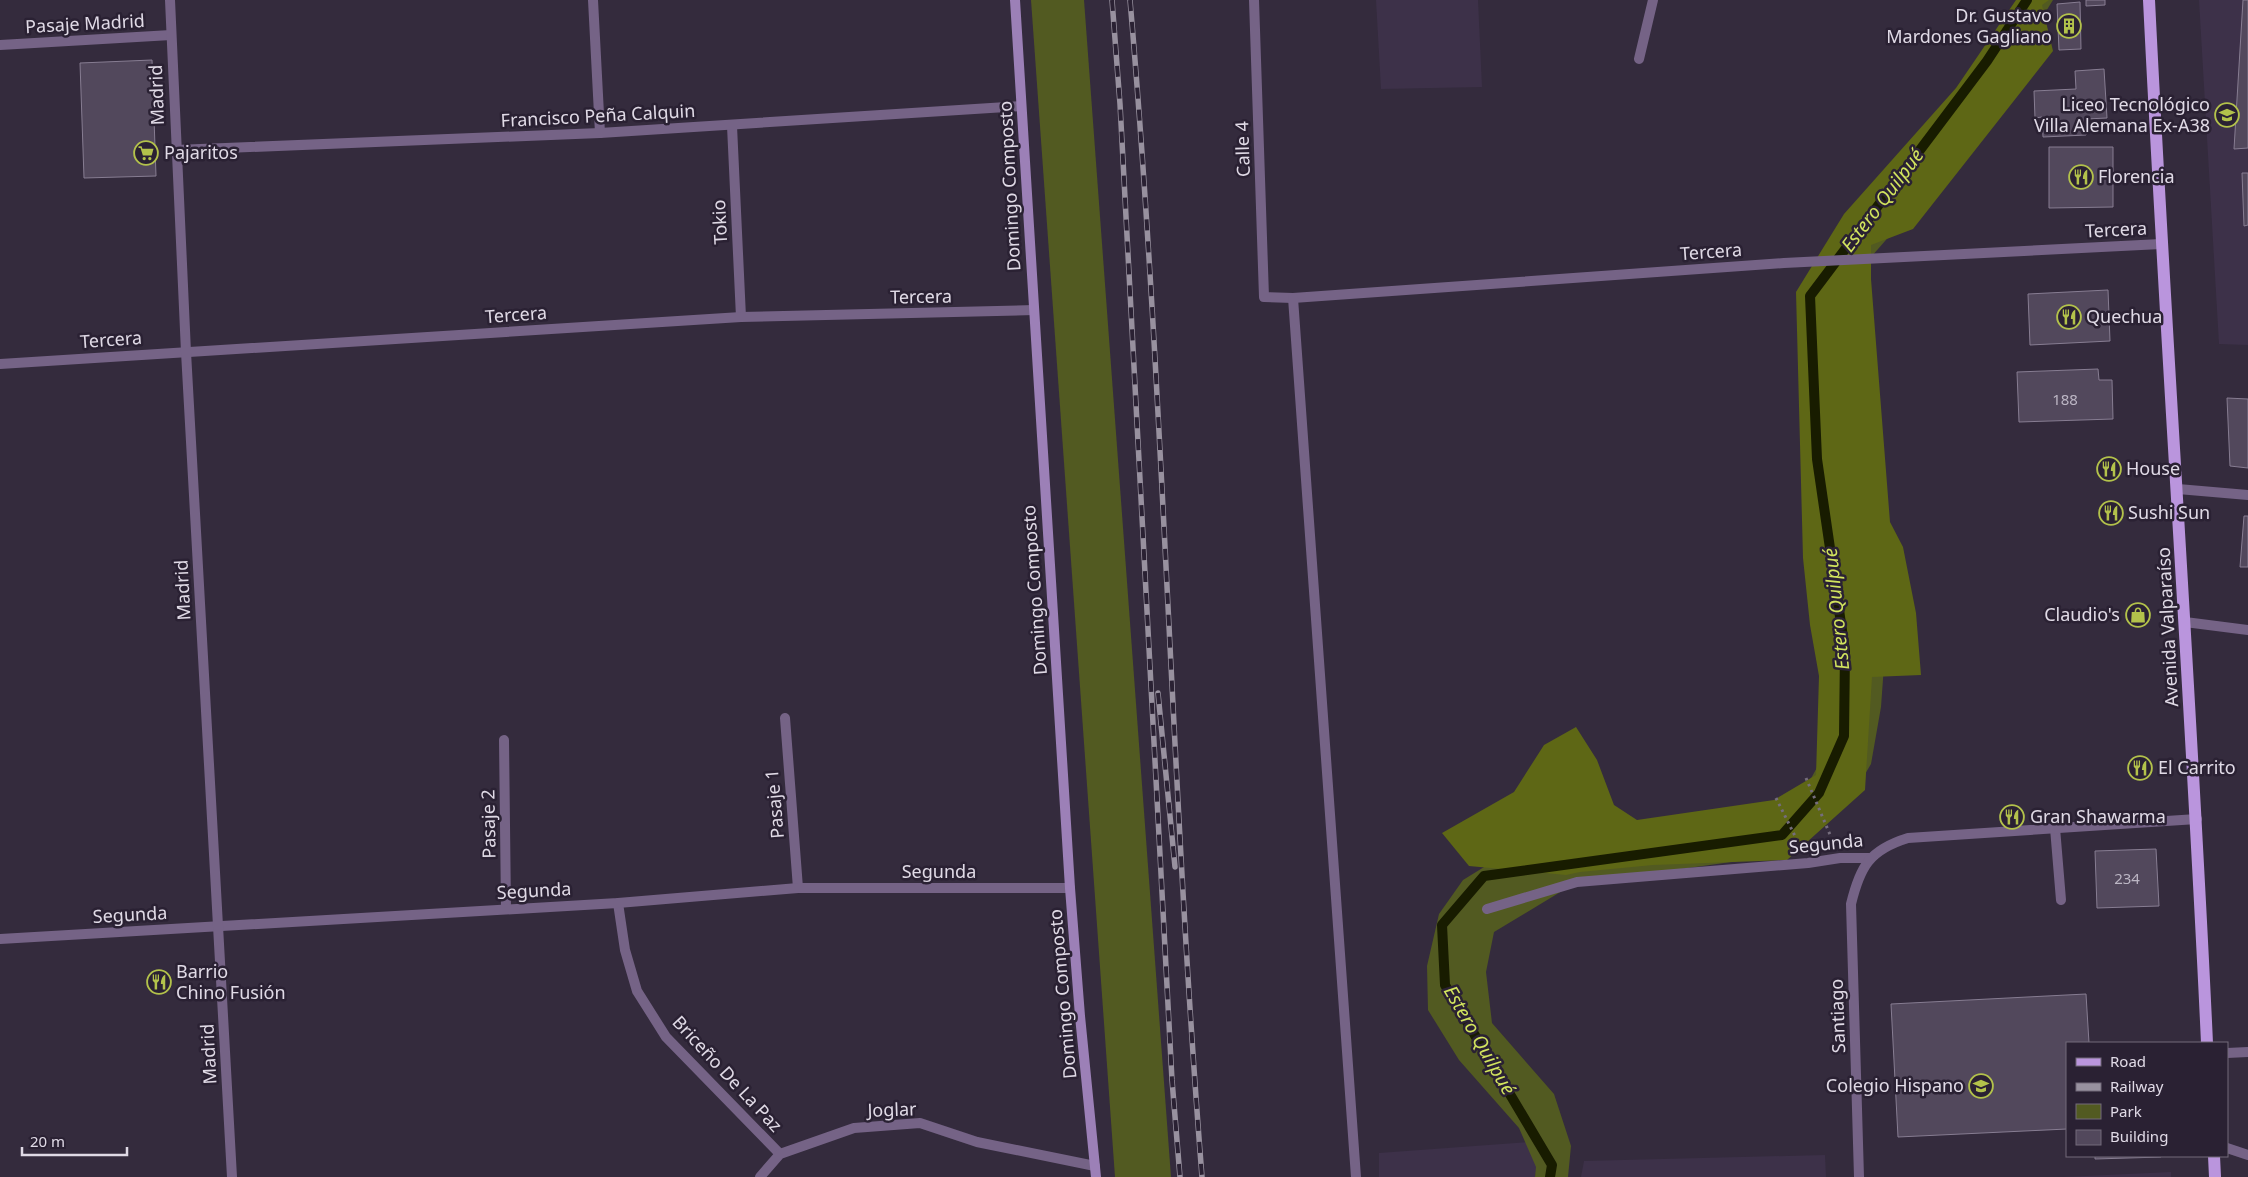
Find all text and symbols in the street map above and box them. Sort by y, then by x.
place label: Dr. Gustavo Mardones Gagliano [1886,3,2052,48]
street label: Pasaje Madrid [24,8,145,38]
building icon: Dr. Gustavo Mardones Gagliano [2056,13,2082,39]
street label: Madrid [143,64,169,126]
place label: Liceo Tecnológico Villa Alemana Ex-A38 [2034,92,2210,137]
street label: Francisco Peña Calquin [500,98,696,132]
street label: Domingo Composto [993,100,1025,272]
school or university icon: Liceo Tecnológico Villa Alemana Ex-A38 [2214,102,2240,128]
street label: Calle 4 [1229,121,1255,177]
supermarket icon: Pajaritos [133,140,159,166]
place label: Pajaritos [164,140,238,164]
water label: Estero Quilpué [1835,143,1930,257]
restaurant icon: Florencia [2068,164,2094,190]
place label: Florencia [2098,164,2175,188]
street label: Tokio [706,199,732,245]
street label: Tercera [2084,215,2148,243]
street label: Tercera [1679,237,1743,265]
street label: Tercera [890,283,952,309]
street label: Tercera [484,300,548,328]
restaurant icon: Quechua [2056,304,2082,330]
place label: Quechua [2086,304,2162,328]
street label: Tercera [79,325,143,353]
house number: 188 [2052,389,2078,409]
restaurant icon: House [2096,456,2122,482]
place label: House [2126,456,2180,480]
restaurant icon: Sushi Sun [2098,500,2124,526]
place label: Sushi Sun [2128,500,2210,524]
street label: Domingo Composto [1016,504,1052,676]
water label: Estero Quilpué [1817,546,1855,671]
street label: Avenida Valparaíso [2151,546,2183,708]
street label: Madrid [168,559,196,621]
place label: Claudio's [2044,602,2120,626]
shop icon: Claudio's [2125,602,2151,628]
restaurant icon: El Carrito [2127,755,2153,781]
place label: El Carrito [2158,755,2236,779]
street label: Pasaje 1 [759,768,789,840]
street label: Pasaje 2 [475,789,501,859]
restaurant icon: Gran Shawarma [1999,804,2025,830]
place label: Gran Shawarma [2030,804,2166,828]
street label: Segunda [1788,827,1864,859]
street label: Segunda [902,859,976,883]
house number: 234 [2114,868,2140,888]
street label: Segunda [496,876,572,904]
street label: Segunda [92,900,168,928]
street label: Domingo Composto [1043,908,1081,1080]
place label: Barrio Chino Fusión [176,959,286,1004]
restaurant icon: Barrio Chino Fusión [146,969,172,995]
street label: Santiago [1824,978,1850,1054]
water label: Estero Quilpué [1438,980,1522,1100]
street label: Briceño De La Paz [667,1010,788,1137]
street label: Madrid [194,1023,222,1085]
legend [2066,1042,2228,1157]
text: Road [2110,1051,2146,1071]
place label: Colegio Hispano [1826,1073,1964,1097]
school or university icon: Colegio Hispano [1968,1073,1994,1099]
text: Railway [2110,1076,2164,1096]
street label: Joglar [865,1096,917,1122]
text: Park [2110,1101,2142,1121]
scale bar [22,1124,128,1156]
text: Building [2110,1126,2168,1146]
text: 20 m [30,1131,65,1151]

